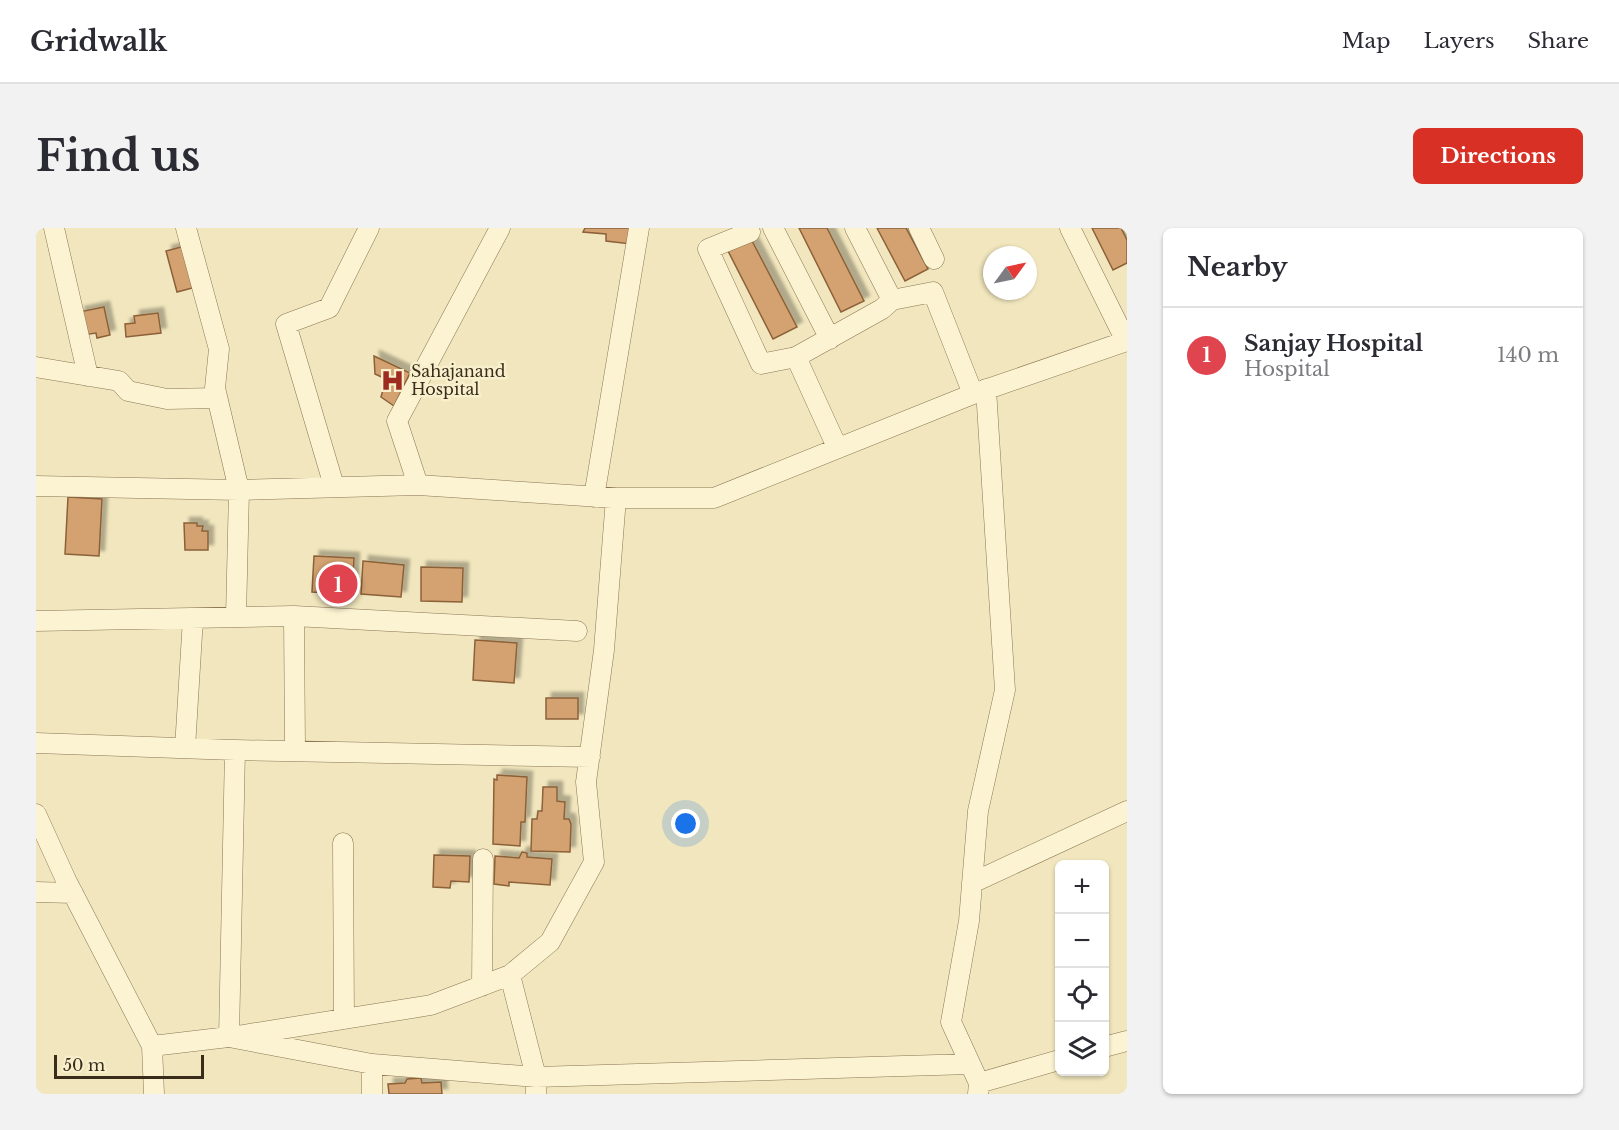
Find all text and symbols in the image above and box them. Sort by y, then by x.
text: Gridwalk [30,24,167,59]
text: Map [1342,28,1391,54]
text: Layers [1424,28,1495,54]
text: Share [1528,28,1589,54]
button: Directions [1413,128,1583,184]
text: Find us [36,130,200,182]
north arrow [983,246,1037,300]
text: Nearby [1187,251,1288,283]
text: Sanjay Hospital [1244,330,1423,357]
text: 1 [1202,343,1211,367]
text: 140 m [1497,343,1559,367]
text: Hospital [1244,357,1330,381]
place label: Sahajanand Hospital [411,361,506,399]
hospital icon: Sahajanand Hospital [380,367,406,393]
pin: 1 [318,562,358,606]
your location [671,809,700,838]
map controls [1055,860,1109,1076]
button: + [1055,860,1109,914]
button: − [1055,914,1109,968]
button: locate [1055,968,1109,1022]
button: layers [1055,1022,1109,1076]
scale bar [54,1052,204,1080]
text: 50 m [63,1055,105,1075]

